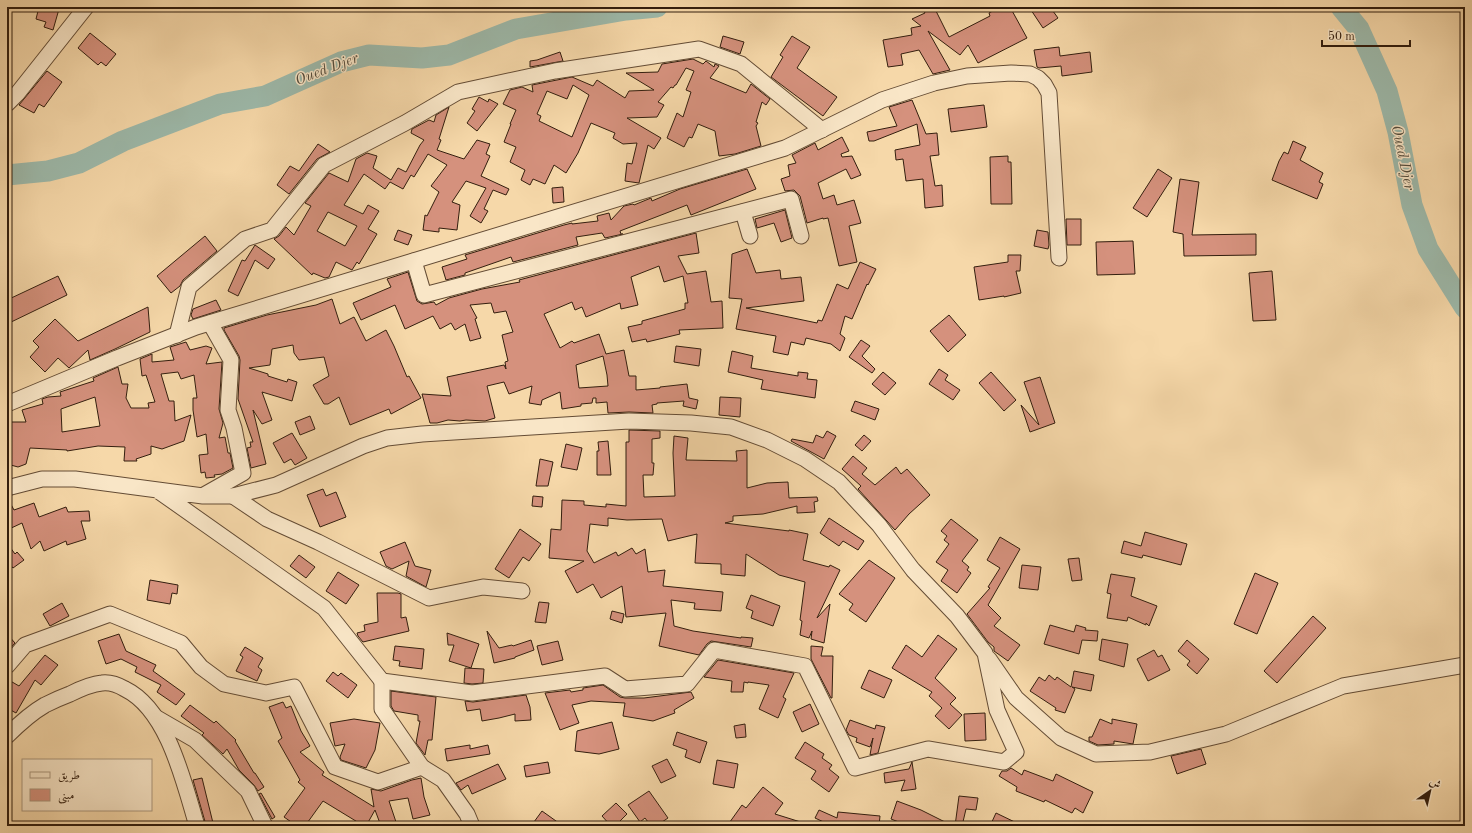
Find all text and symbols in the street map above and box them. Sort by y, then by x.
scale bar [1322,22,1410,48]
text: 50 m [1328,30,1355,43]
water label: Oued Djer [293,51,361,89]
water label: Oued Djer [1388,124,1416,193]
legend [22,759,152,811]
text: طريق [58,770,80,783]
north arrow [1410,771,1450,811]
text: ش [1427,776,1442,792]
text: مبنى [58,790,74,804]

